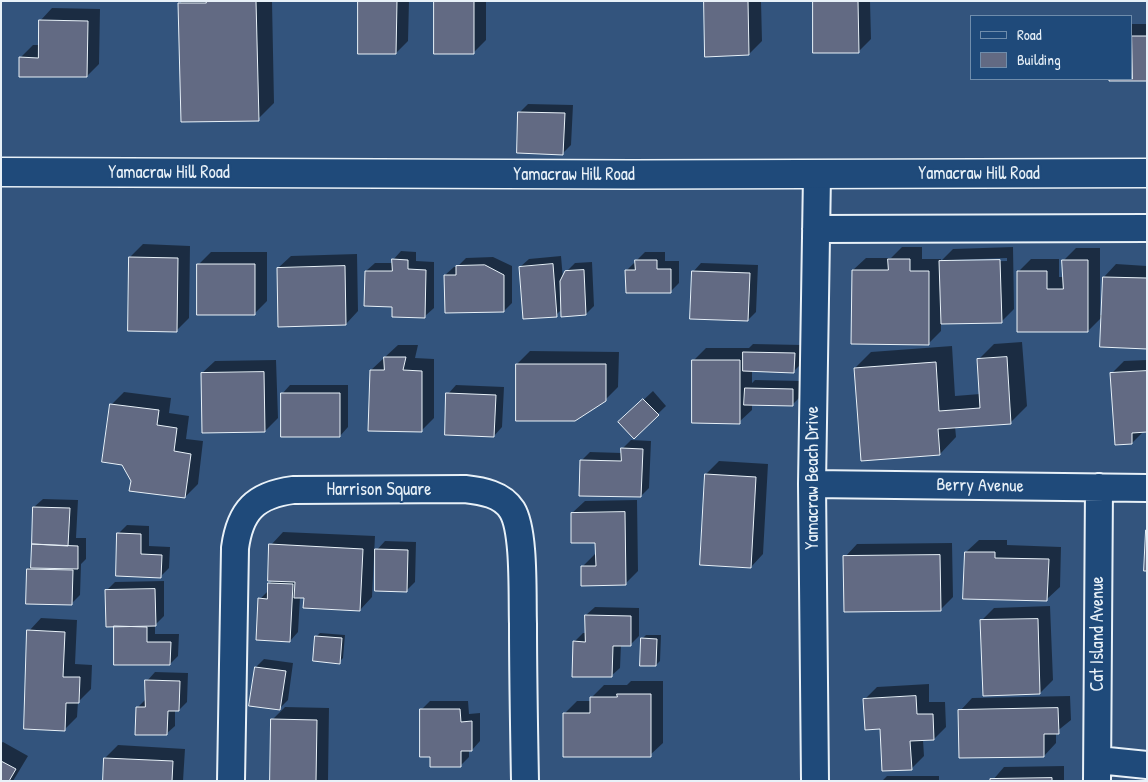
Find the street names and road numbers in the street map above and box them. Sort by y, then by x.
street label: Yamacraw Hill Road [108,162,230,184]
street label: Yamacraw Hill Road [918,163,1040,185]
street label: Yamacraw Hill Road [513,164,635,186]
street label: Yamacraw Beach Drive [802,406,824,550]
street label: Berry Avenue [936,474,1024,498]
street label: Harrison Square [327,479,431,501]
street label: Cat Island Avenue [1087,576,1109,692]

